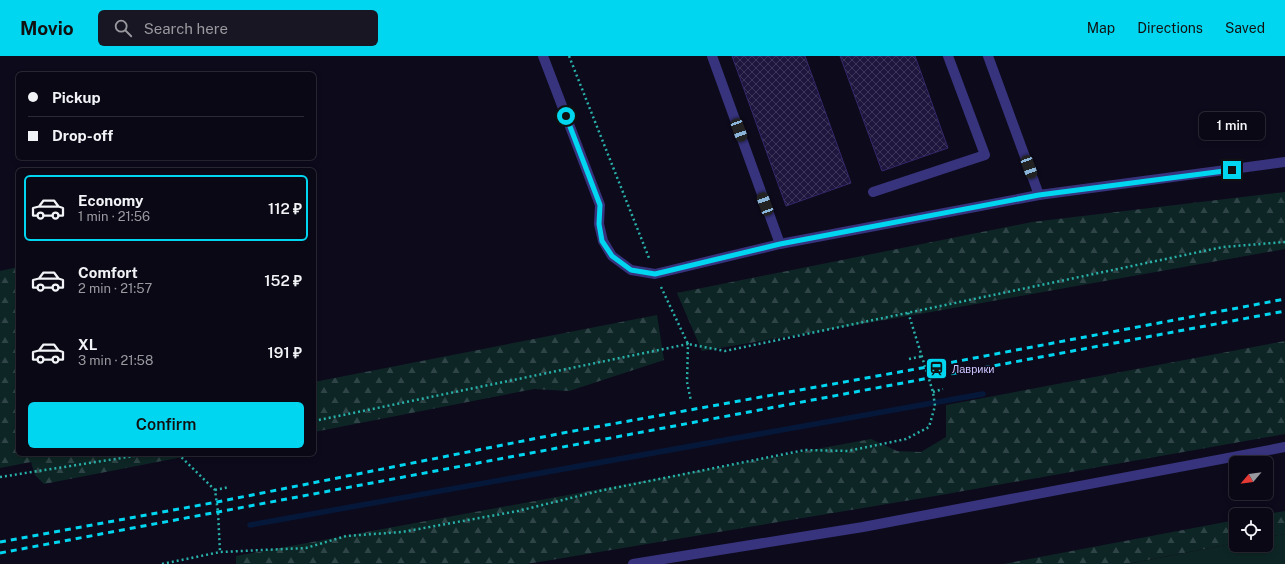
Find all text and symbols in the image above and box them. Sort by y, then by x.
search box [98,10,378,46]
text: Movio [20,17,74,39]
icon: search [112,17,134,39]
text: Search here [144,20,228,37]
text: Map [1087,20,1115,36]
text: Directions [1137,20,1203,36]
text: Saved [1225,20,1265,36]
text: Pickup [52,89,101,106]
route start [557,107,575,125]
callout: 1 min [1199,112,1265,140]
car [729,117,749,143]
text: 1 min [1217,118,1247,133]
text: Drop-off [52,127,113,144]
car [1019,154,1039,180]
route end [1223,161,1241,179]
icon: car [30,190,66,226]
car [755,191,775,217]
text: Economy [78,192,143,209]
text: 112 ₽ [268,200,302,217]
text: 1 min · 21:56 [78,209,150,224]
icon: car [30,262,66,298]
text: Comfort [78,264,138,281]
text: 152 ₽ [264,272,302,289]
text: 2 min · 21:57 [78,281,152,296]
icon: car [30,334,66,370]
text: XL [78,336,97,353]
text: 191 ₽ [268,344,302,361]
text: 3 min · 21:58 [78,353,153,368]
station icon: Лаврики [924,356,950,382]
place label: Лаврики [952,363,994,375]
button: Confirm [28,402,304,448]
north arrow [1229,456,1273,500]
map controls [1229,456,1273,552]
button: locate [1229,508,1273,552]

